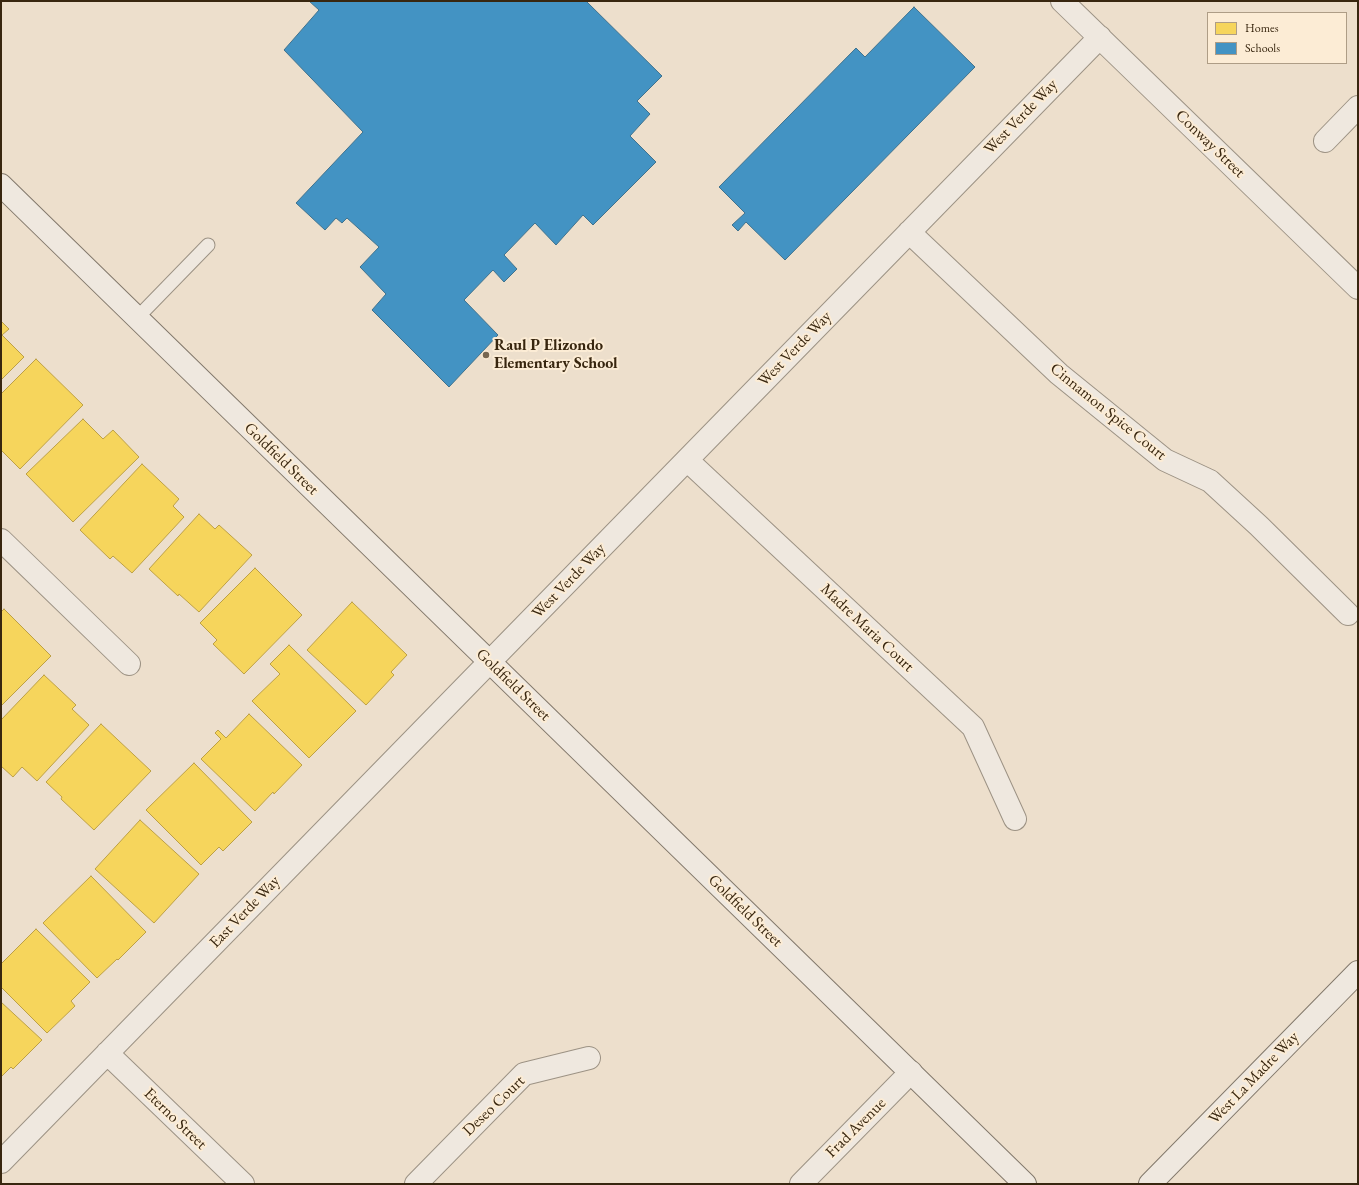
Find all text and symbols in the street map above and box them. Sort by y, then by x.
legend [1207,12,1347,64]
text: Homes [1245,20,1279,36]
text: Schools [1245,40,1280,56]
street label: West Verde Way [980,75,1062,159]
street label: Conway Street [1171,106,1249,182]
street label: West Verde Way [754,307,836,391]
place label: Raul P Elizondo Elementary School [494,336,618,374]
marker: Raul P Elizondo Elementary School [481,350,491,360]
street label: Cinnamon Spice Court [1046,359,1170,465]
street label: Goldfield Street [240,419,322,499]
street label: West Verde Way [528,539,610,623]
street label: Madre Maria Court [816,580,918,676]
street label: Goldfield Street [472,645,554,725]
street label: Goldfield Street [704,871,786,951]
street label: East Verde Way [206,872,284,952]
street label: West La Madre Way [1205,1028,1303,1128]
street label: Deseo Court [459,1072,529,1140]
street label: Eterno Street [140,1084,210,1154]
street label: Frad Avenue [822,1094,890,1162]

